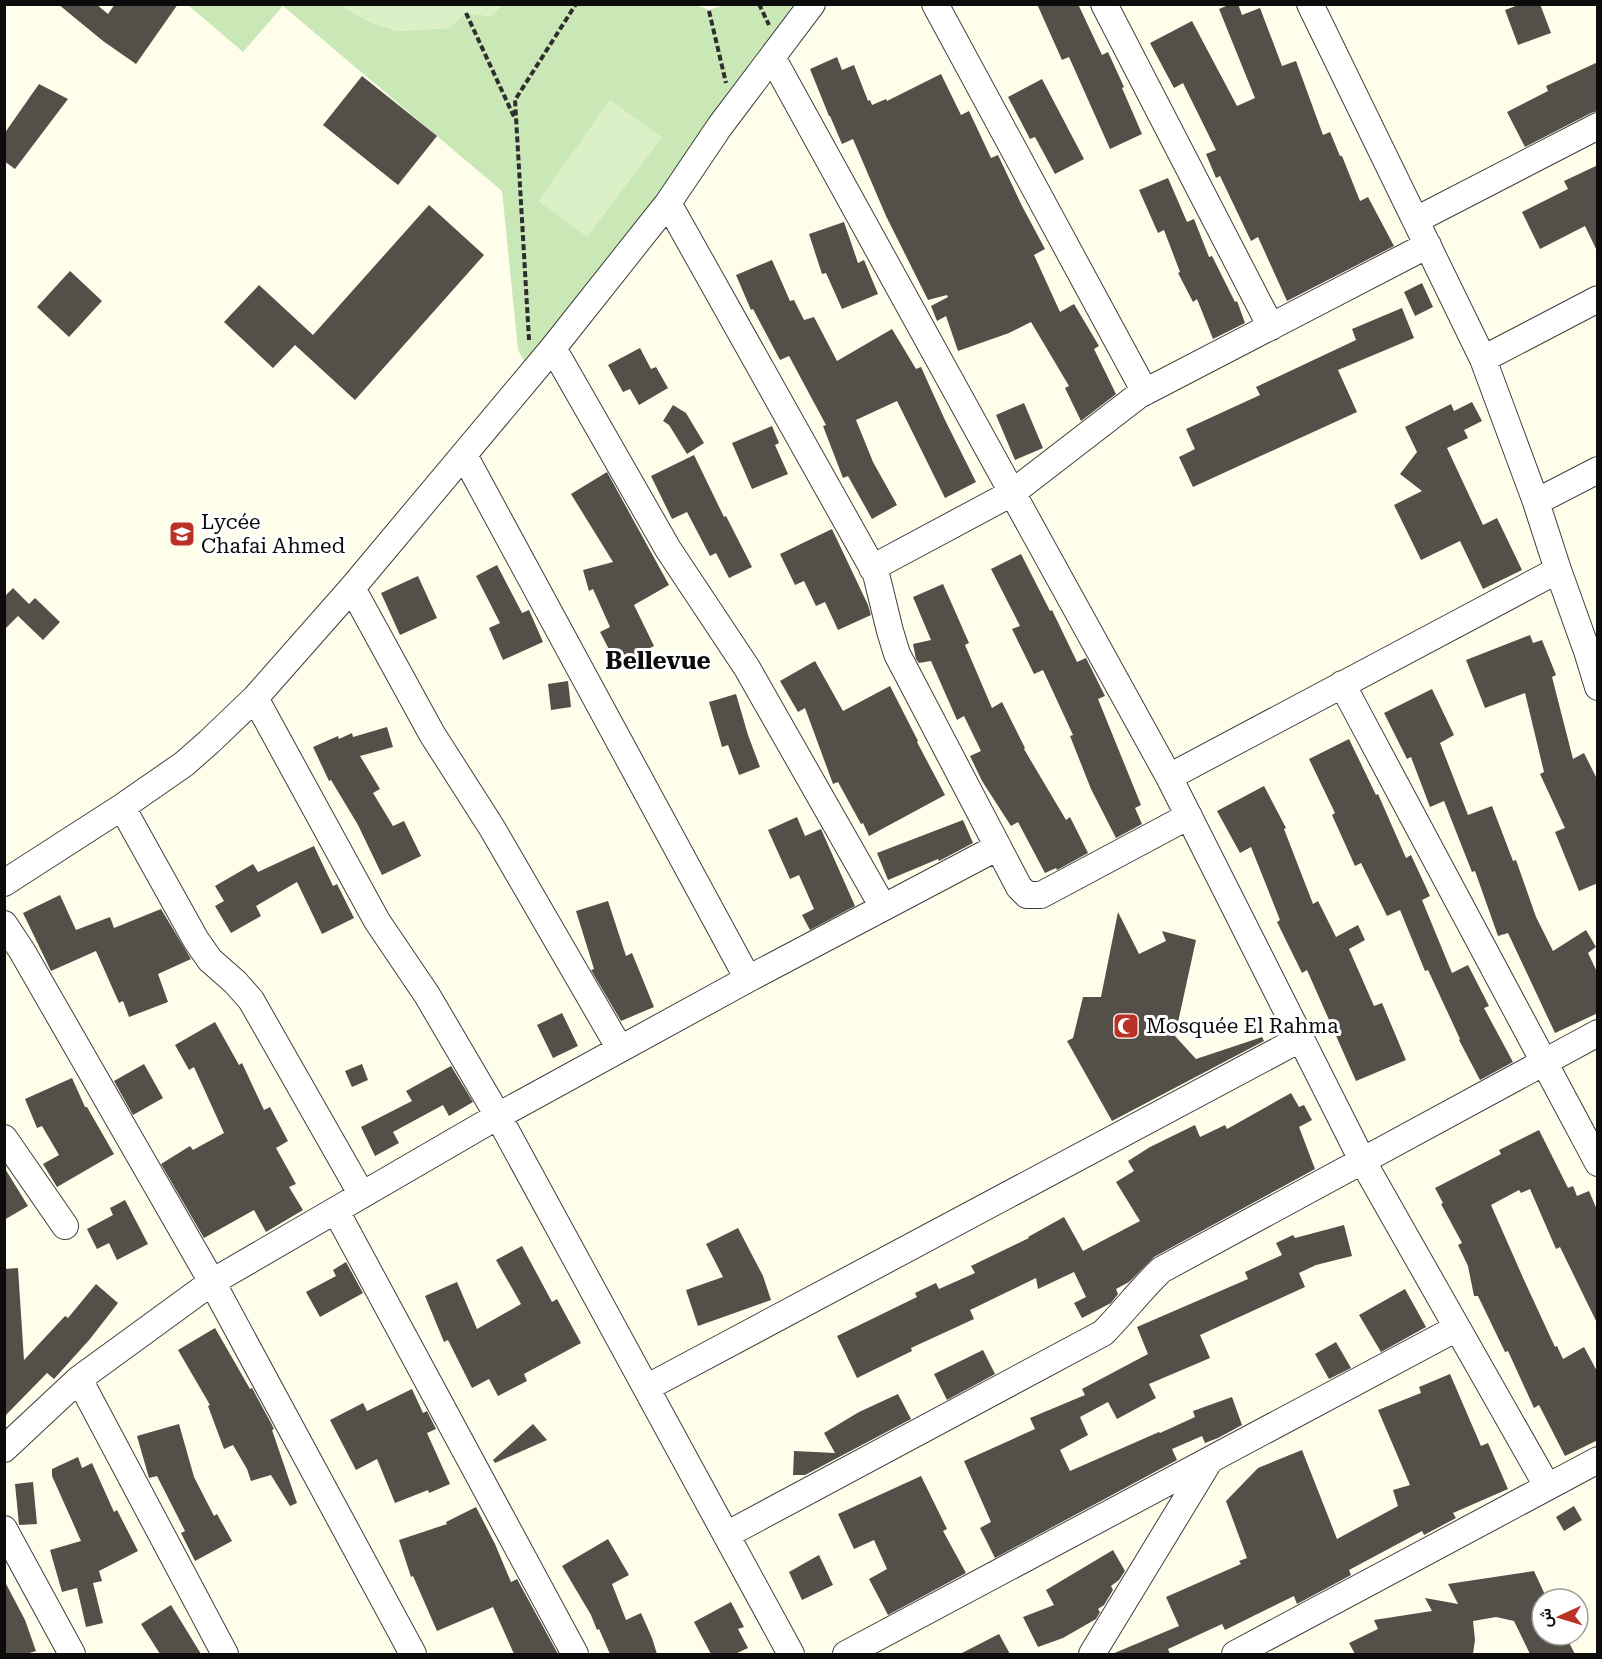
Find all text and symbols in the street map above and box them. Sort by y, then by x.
place label: Lycée Chafai Ahmed [201,510,346,558]
school or university icon: Lycée Chafai Ahmed [167,519,197,549]
district label: Bellevue [605,647,711,675]
mosque icon: Mosquée El Rahma [1111,1011,1141,1041]
place label: Mosquée El Rahma [1146,1014,1339,1038]
north arrow [1530,1587,1590,1647]
text: ش [1535,1608,1556,1628]

